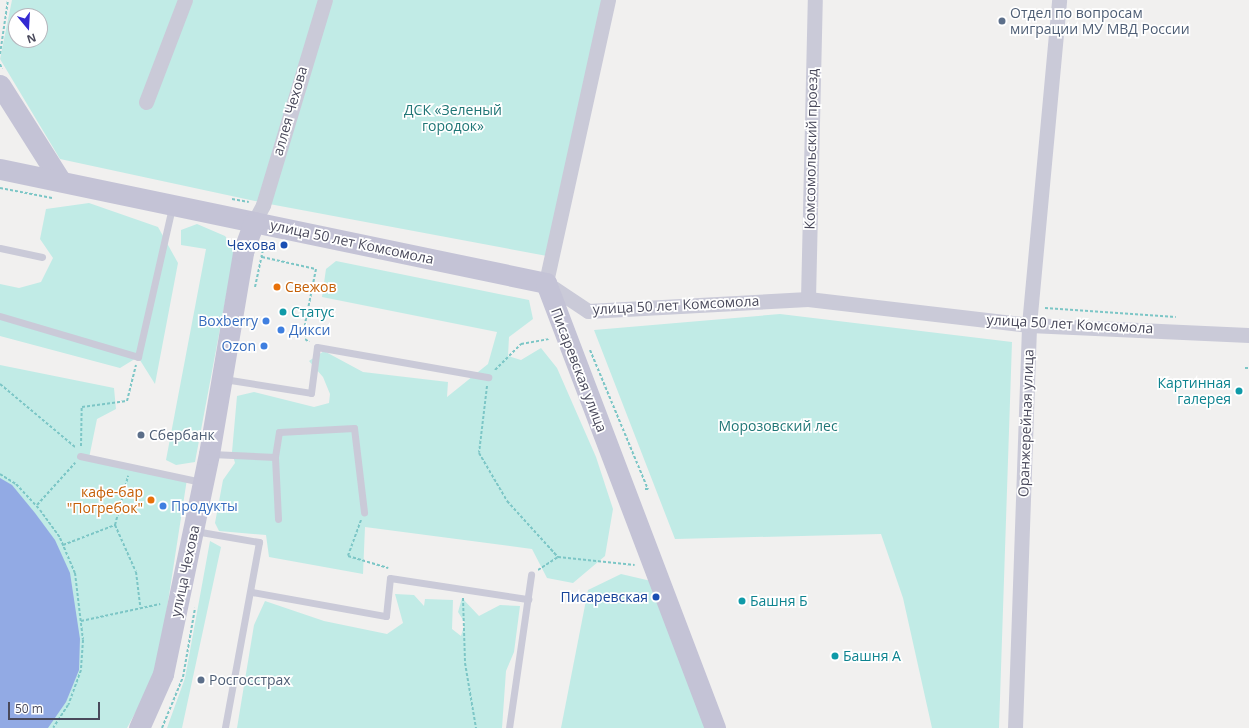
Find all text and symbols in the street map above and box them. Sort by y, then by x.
place label: Отдел по вопросам миграции МУ МВД России [1010,5,1190,38]
north arrow [8,8,48,48]
marker: Отдел по вопросам миграции МУ МВД России [997,16,1007,26]
text: N [25,30,38,47]
street label: аллея Чехова [269,64,311,158]
street label: Комсомольский проезд [801,68,821,230]
park label: ДСК «Зеленый городок» [404,102,502,134]
street label: улица 50 лет Комсомола [269,216,435,268]
place label: Чехова [227,237,276,253]
marker: Чехова [279,240,289,250]
place label: Свежов [285,279,336,295]
marker: Свежов [272,282,282,292]
street label: улица 50 лет Комсомола [592,292,760,318]
place label: Статус [291,304,334,320]
street label: Писаревская улица [548,306,610,434]
marker: Статус [278,307,288,317]
street label: улица 50 лет Комсомола [986,311,1154,337]
place label: Boxberry [198,313,258,329]
marker: Boxberry [261,316,271,326]
place label: Дикси [289,322,330,338]
marker: Дикси [276,325,286,335]
place label: Ozon [222,338,256,354]
marker: Ozon [259,341,269,351]
street label: Оранжерейная улица [1015,349,1037,497]
place label: Картинная галерея [1157,375,1231,408]
marker: Картинная галерея [1234,386,1244,396]
park label: Морозовский лес [718,418,838,434]
place label: Сбербанк [149,427,215,443]
marker: Сбербанк [136,430,146,440]
place label: кафе-бар "Погребок" [67,484,143,516]
marker: кафе-бар "Погребок" [146,495,156,505]
place label: Продукты [171,498,238,514]
marker: Продукты [158,501,168,511]
street label: улица Чехова [167,524,203,618]
place label: Писаревская [560,589,648,605]
marker: Писаревская [651,592,661,602]
place label: Башня Б [750,593,808,609]
marker: Башня Б [737,596,747,606]
place label: Башня А [843,648,901,664]
marker: Башня А [830,651,840,661]
place label: Росгосстрах [209,672,291,688]
marker: Росгосстрах [196,675,206,685]
scale bar [10,694,102,720]
text: 50 m [15,700,43,717]

